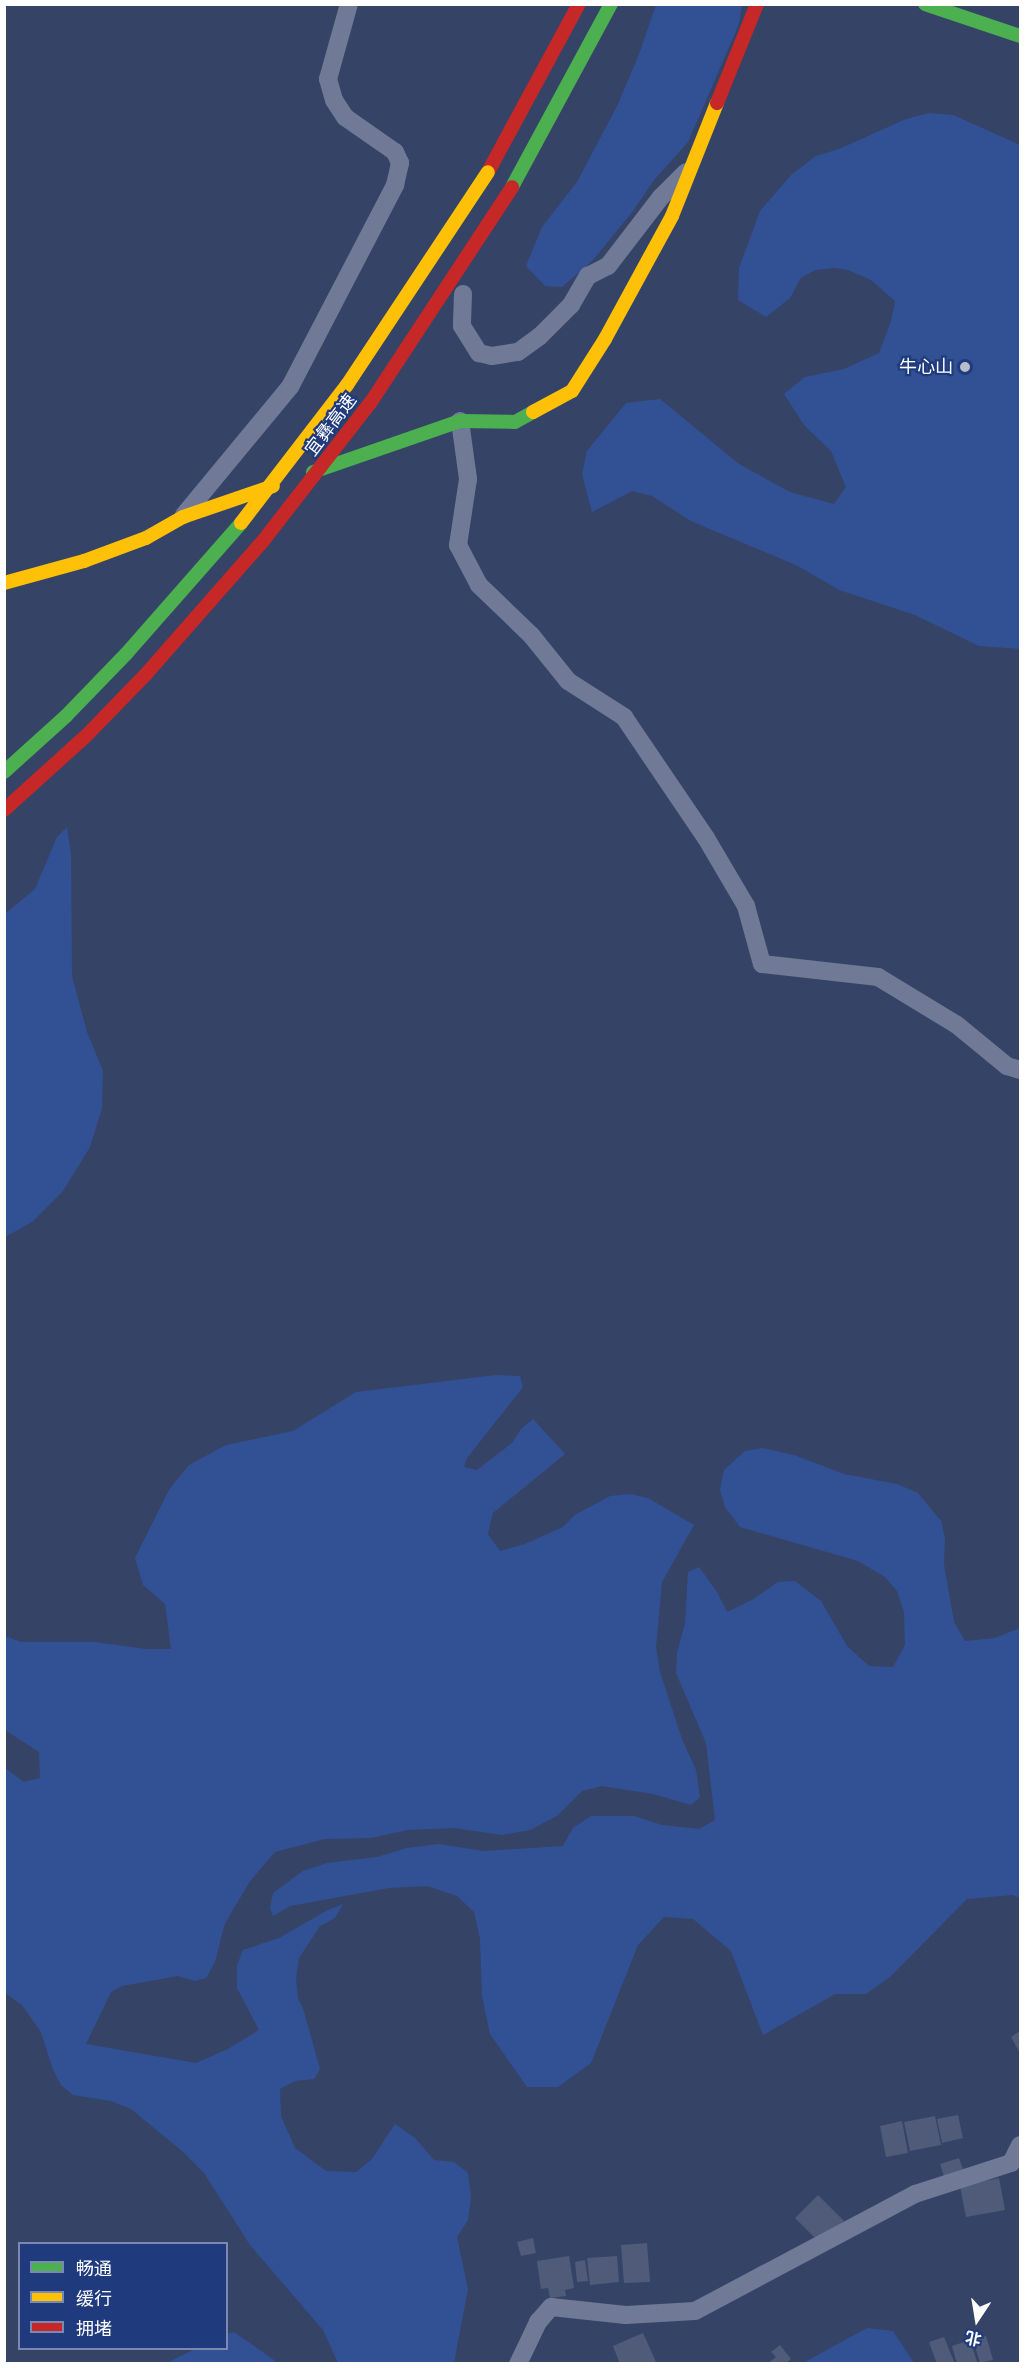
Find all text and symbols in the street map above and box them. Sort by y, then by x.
place label: 牛心山 [899,356,953,378]
marker: 牛心山 [958,360,972,374]
street label: 宜彝高速 [301,390,361,460]
legend [18,2242,228,2350]
text: 畅通 [76,2258,112,2280]
text: 缓行 [76,2288,112,2310]
north arrow [947,2290,1007,2350]
text: 拥堵 [76,2318,112,2340]
text: 北 [963,2327,983,2349]

